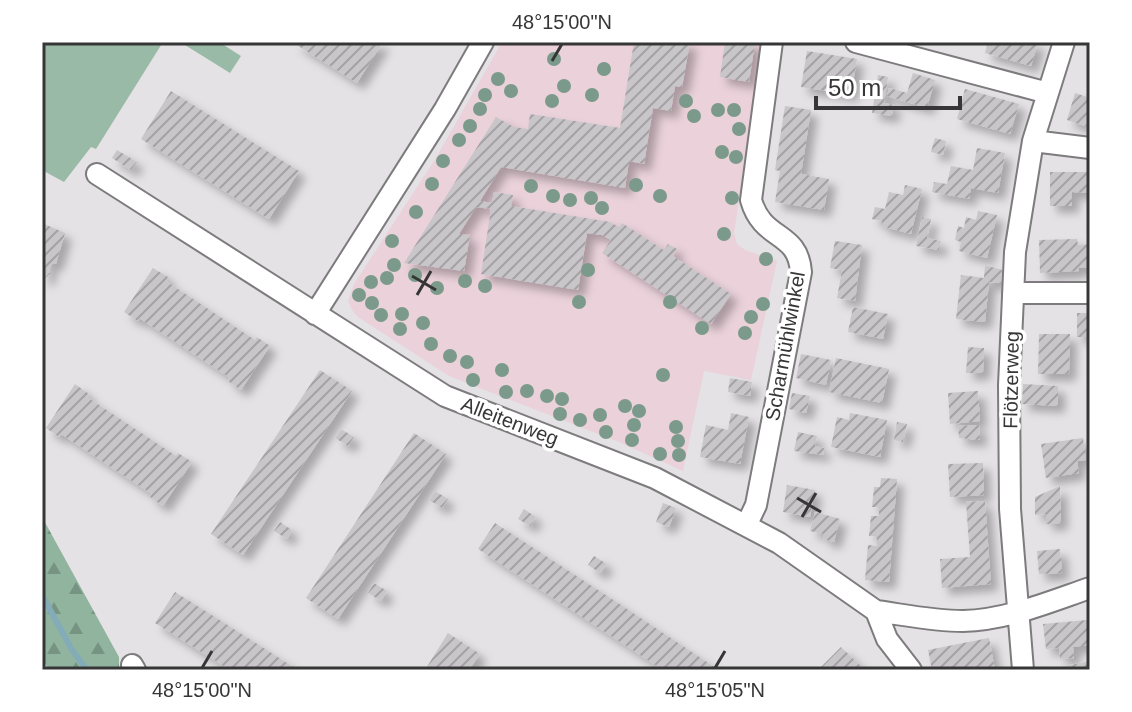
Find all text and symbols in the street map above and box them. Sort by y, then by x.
text: 48°15'00"N [512,11,612,33]
scale bar [816,60,960,110]
text: 50 m [828,74,881,101]
street label: Scharmühlwinkel [761,270,809,422]
street label: Flötzerweg [999,331,1023,429]
street label: Alleitenweg [458,392,562,450]
text: 48°15'00"N [152,679,252,701]
text: 48°15'05"N [665,679,765,701]

